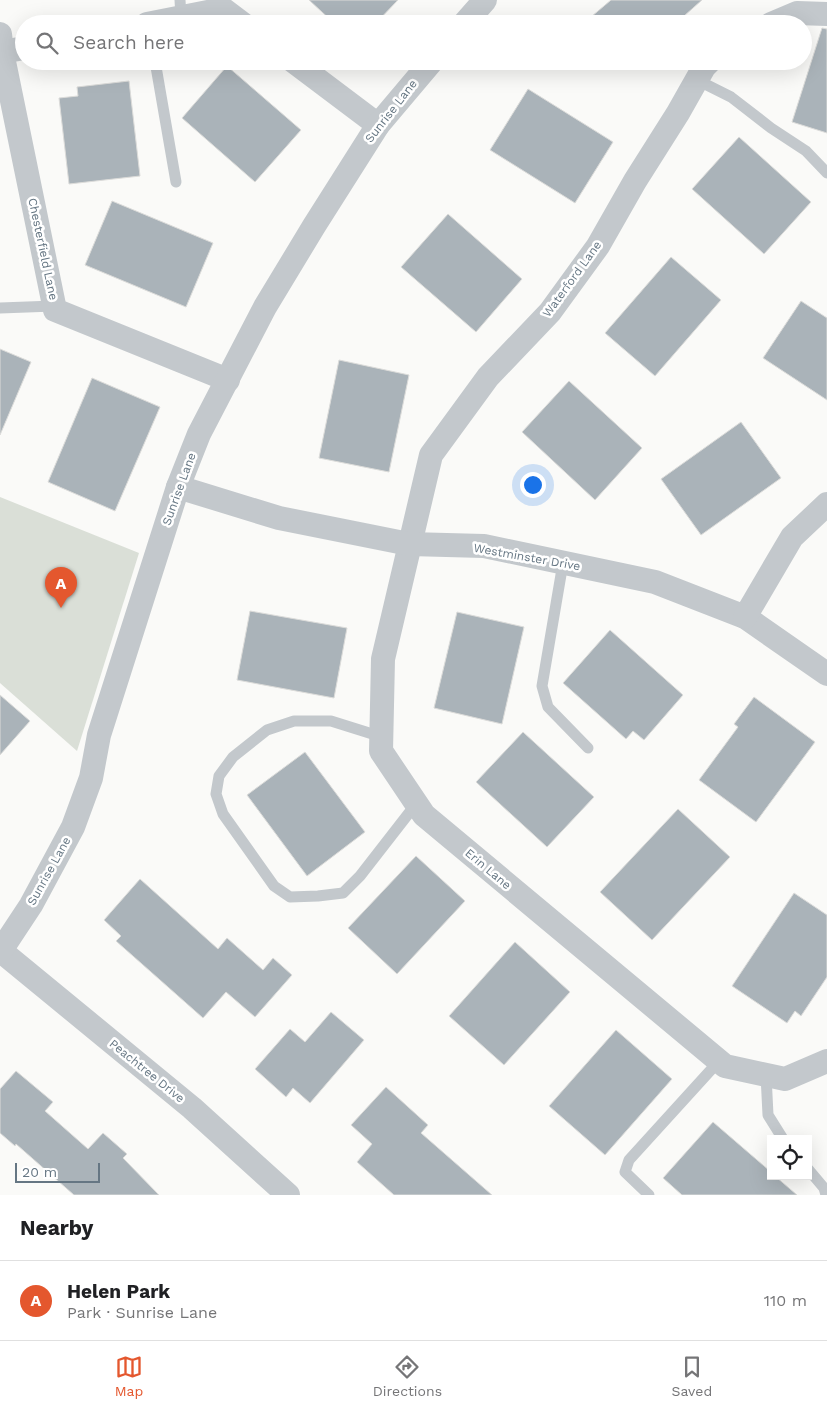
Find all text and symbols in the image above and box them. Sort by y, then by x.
search box [15,15,812,70]
icon: search [33,29,61,57]
text: Search here [73,31,184,54]
street label: Sunrise Lane [362,77,420,145]
street label: Chesterfield Lane [25,197,61,301]
street label: Waterford Lane [540,238,604,320]
street label: Sunrise Lane [159,451,199,527]
your location [520,472,546,498]
street label: Westminster Drive [472,541,582,573]
pin: A [45,567,77,608]
street label: Sunrise Lane [24,834,74,908]
street label: Erin Lane [462,846,514,892]
street label: Peachtree Drive [107,1036,187,1106]
map controls [767,1135,812,1180]
button: locate [767,1135,812,1180]
scale bar [15,1160,100,1183]
text: 20 m [22,1164,57,1180]
text: Nearby [20,1215,93,1240]
text: Helen Park [67,1280,170,1303]
text: A [31,1291,41,1310]
text: 110 m [764,1291,807,1310]
text: Park · Sunrise Lane [67,1303,217,1322]
tab: Map [115,1353,143,1399]
tab: Directions [373,1353,442,1399]
tab: Saved [672,1353,712,1399]

